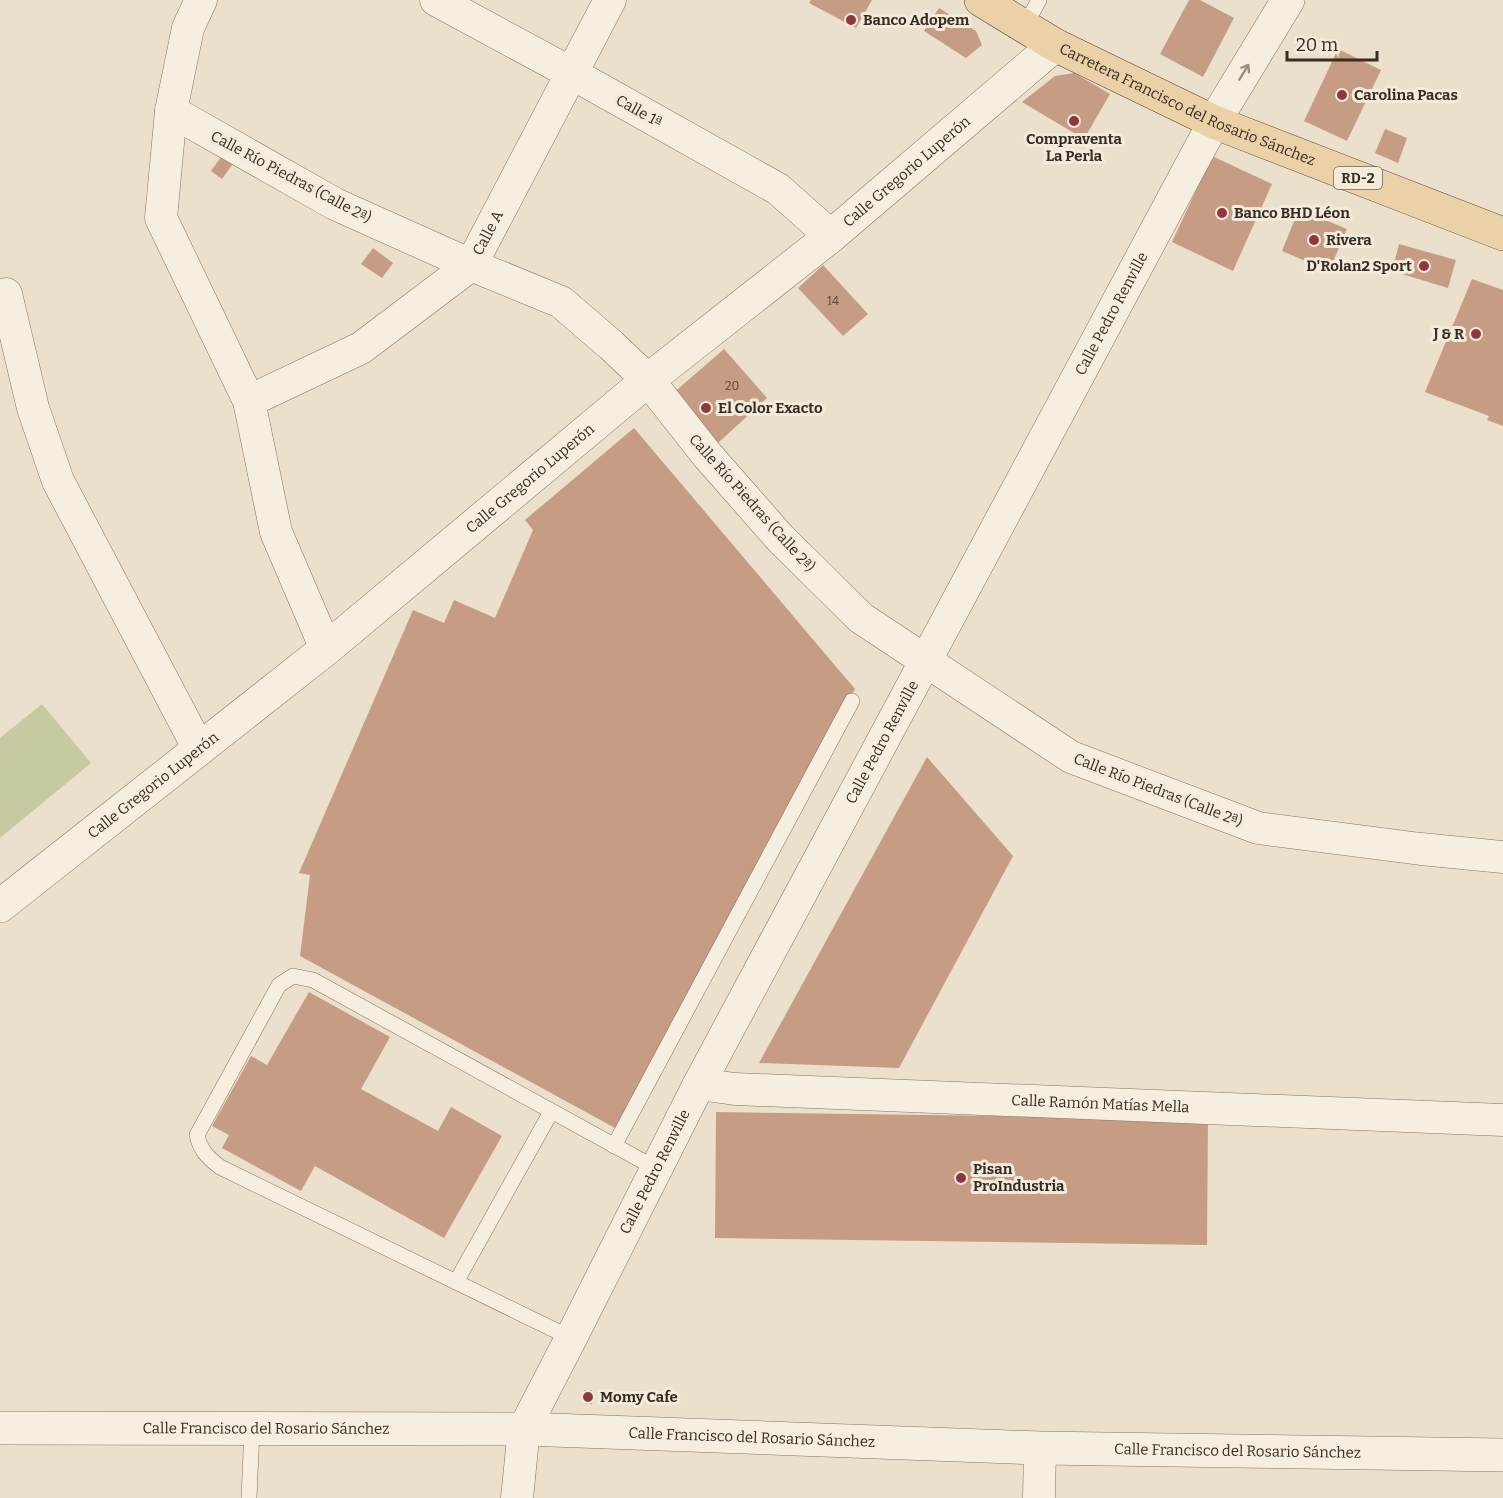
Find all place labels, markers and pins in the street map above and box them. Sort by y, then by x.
place label: Banco Adopem [863,11,970,29]
marker: Banco Adopem [844,13,858,27]
place label: Carolina Pacas [1354,86,1458,104]
marker: Carolina Pacas [1335,88,1349,102]
marker: Compraventa La Perla [1067,114,1081,128]
place label: Compraventa La Perla [1026,130,1123,165]
place label: Banco BHD Léon [1234,204,1350,222]
marker: Banco BHD Léon [1215,206,1229,220]
place label: Rivera [1326,231,1372,249]
marker: Rivera [1307,233,1321,247]
place label: D'Rolan2 Sport [1306,257,1412,275]
marker: D'Rolan2 Sport [1417,259,1431,273]
place label: J & R [1432,325,1464,343]
marker: J & R [1469,327,1483,341]
place label: El Color Exacto [718,399,823,417]
marker: El Color Exacto [699,401,713,415]
place label: Pisan ProIndustria [973,1160,1065,1195]
marker: Pisan ProIndustria [954,1171,968,1185]
place label: Momy Cafe [600,1388,678,1406]
marker: Momy Cafe [581,1390,595,1404]

